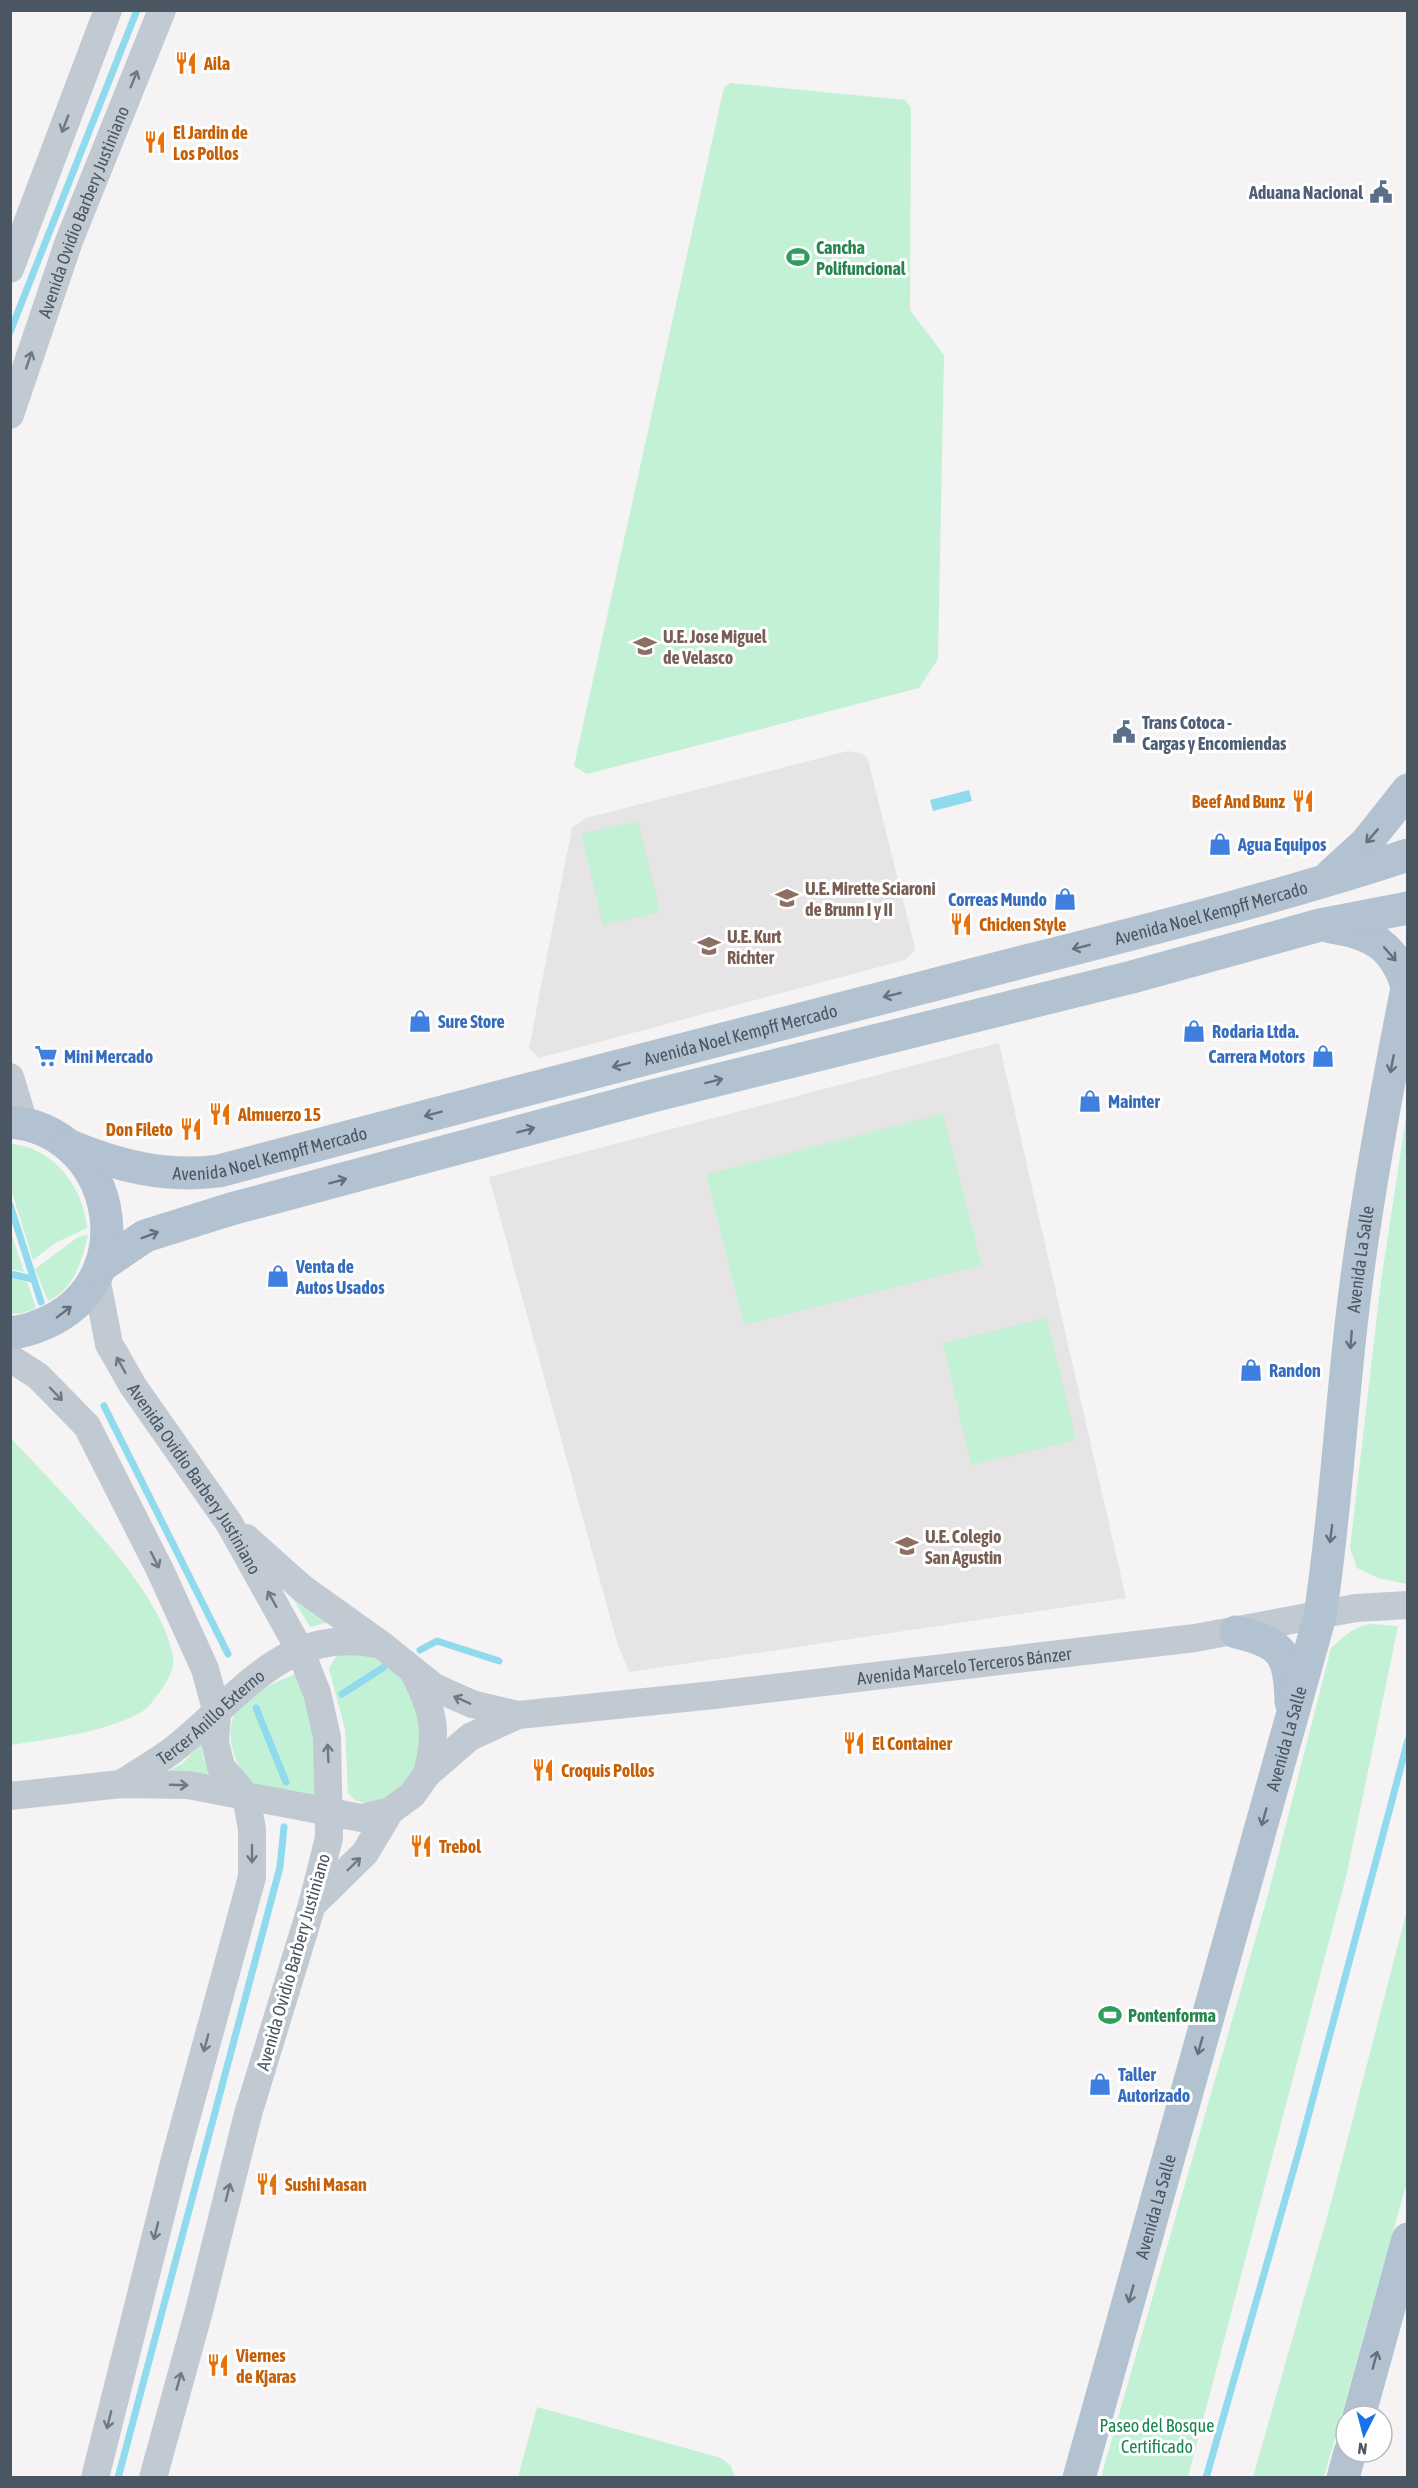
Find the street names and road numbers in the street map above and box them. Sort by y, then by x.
street label: Avenida Ovidio Barbery Justiniano [33,103,133,320]
street label: Avenida Noel Kempff Mercado [1112,876,1310,949]
street label: Avenida Noel Kempff Mercado [641,999,839,1069]
street label: Avenida Noel Kempff Mercado [172,1122,369,1184]
street label: Avenida La Salle [1342,1204,1378,1314]
street label: Avenida Ovidio Barbery Justiniano [124,1379,266,1578]
street label: Avenida Marcelo Terceros Bánzer [856,1642,1073,1688]
street label: Tercer Anillo Externo [152,1664,268,1769]
street label: Avenida La Salle [1261,1684,1310,1793]
street label: Avenida Ovidio Barbery Justiniano [252,1851,334,2073]
street label: Avenida La Salle [1130,2152,1180,2261]

